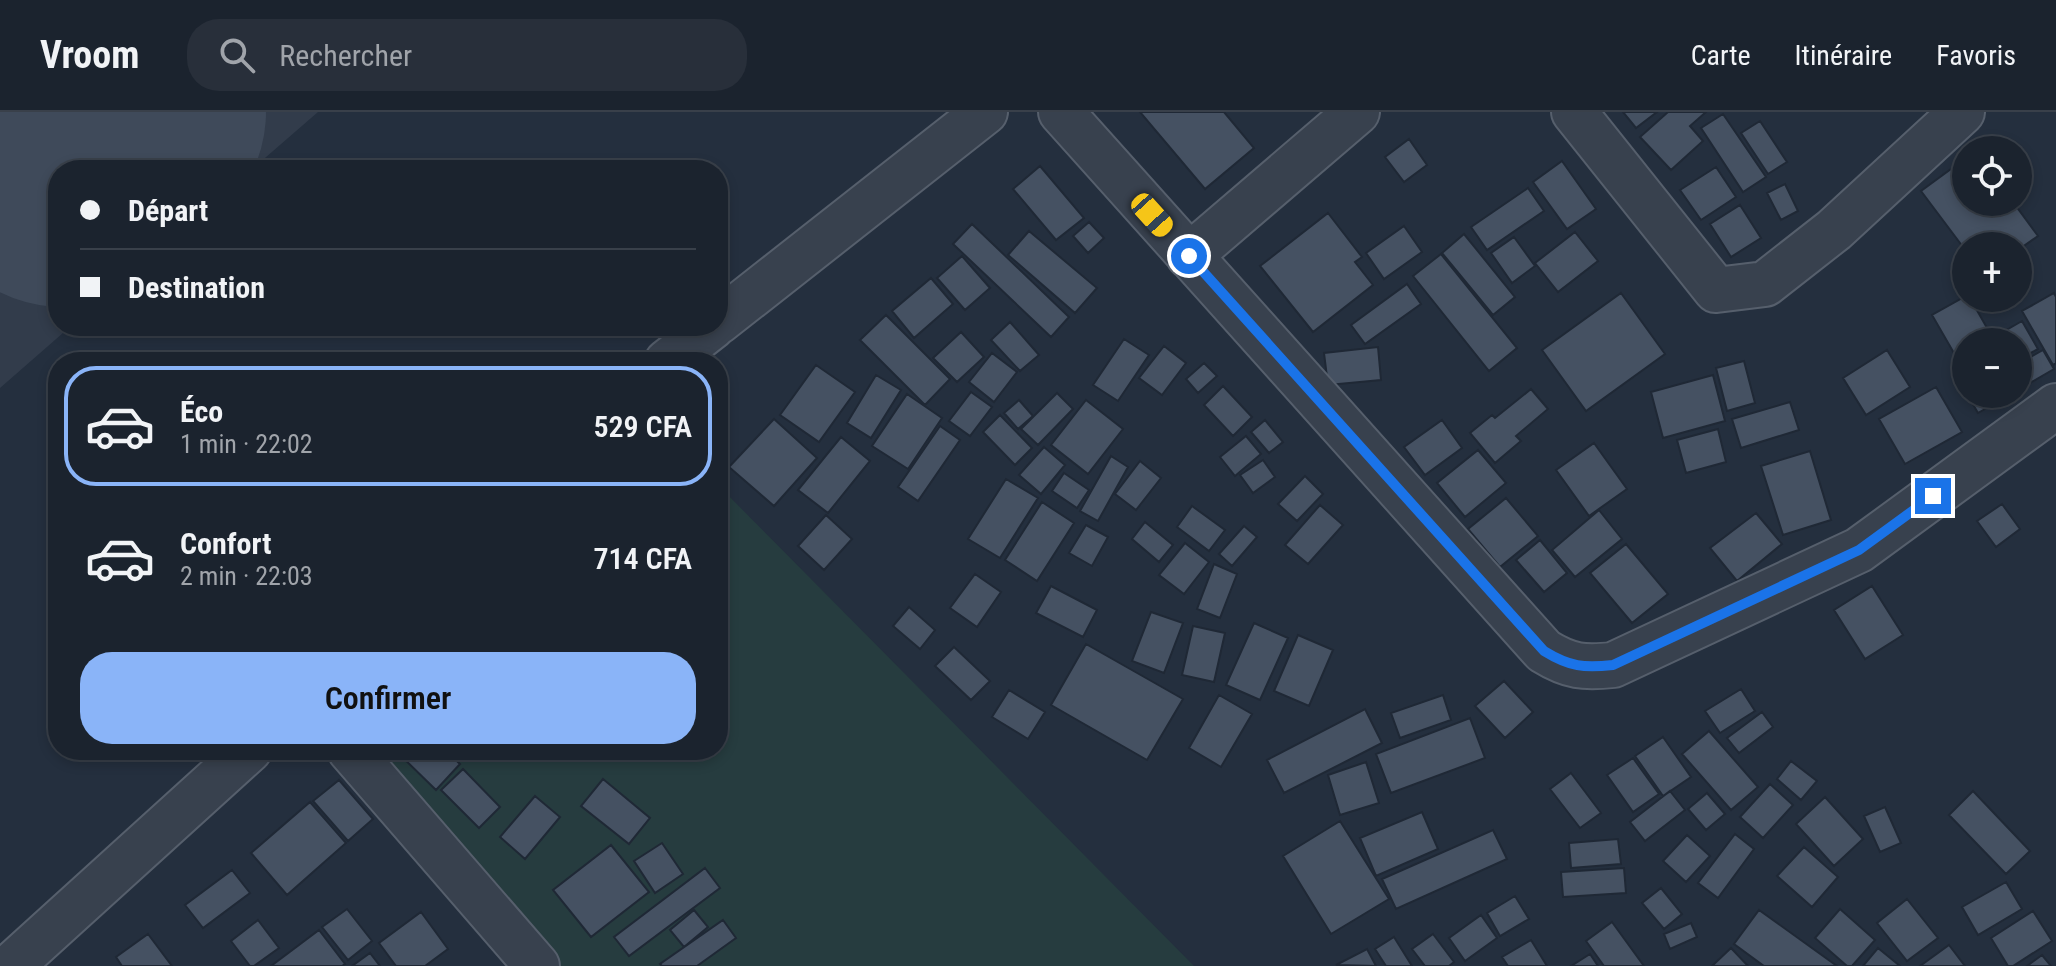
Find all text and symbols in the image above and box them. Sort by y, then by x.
search box [187,19,747,91]
text: Vroom [40,33,139,77]
icon: search [215,33,259,77]
text: Rechercher [279,38,412,73]
text: Carte [1691,39,1751,72]
text: Itinéraire [1795,39,1892,72]
text: Favoris [1936,39,2016,72]
map controls [1952,136,2032,408]
button: locate [1952,136,2032,216]
car [1127,189,1177,241]
text: Départ [128,193,208,228]
button: + [1952,232,2032,312]
route start [1171,238,1207,274]
text: Destination [128,270,265,305]
button: − [1952,328,2032,408]
icon: car [84,390,156,462]
text: Éco [180,394,223,429]
text: 529 CFA [593,409,692,444]
text: 1 min · 22:02 [180,429,313,459]
route end [1915,478,1951,514]
icon: car [84,522,156,594]
text: Confort [180,526,271,561]
text: 714 CFA [593,541,692,576]
text: 2 min · 22:03 [180,561,313,591]
button: Confirmer [80,652,696,744]

